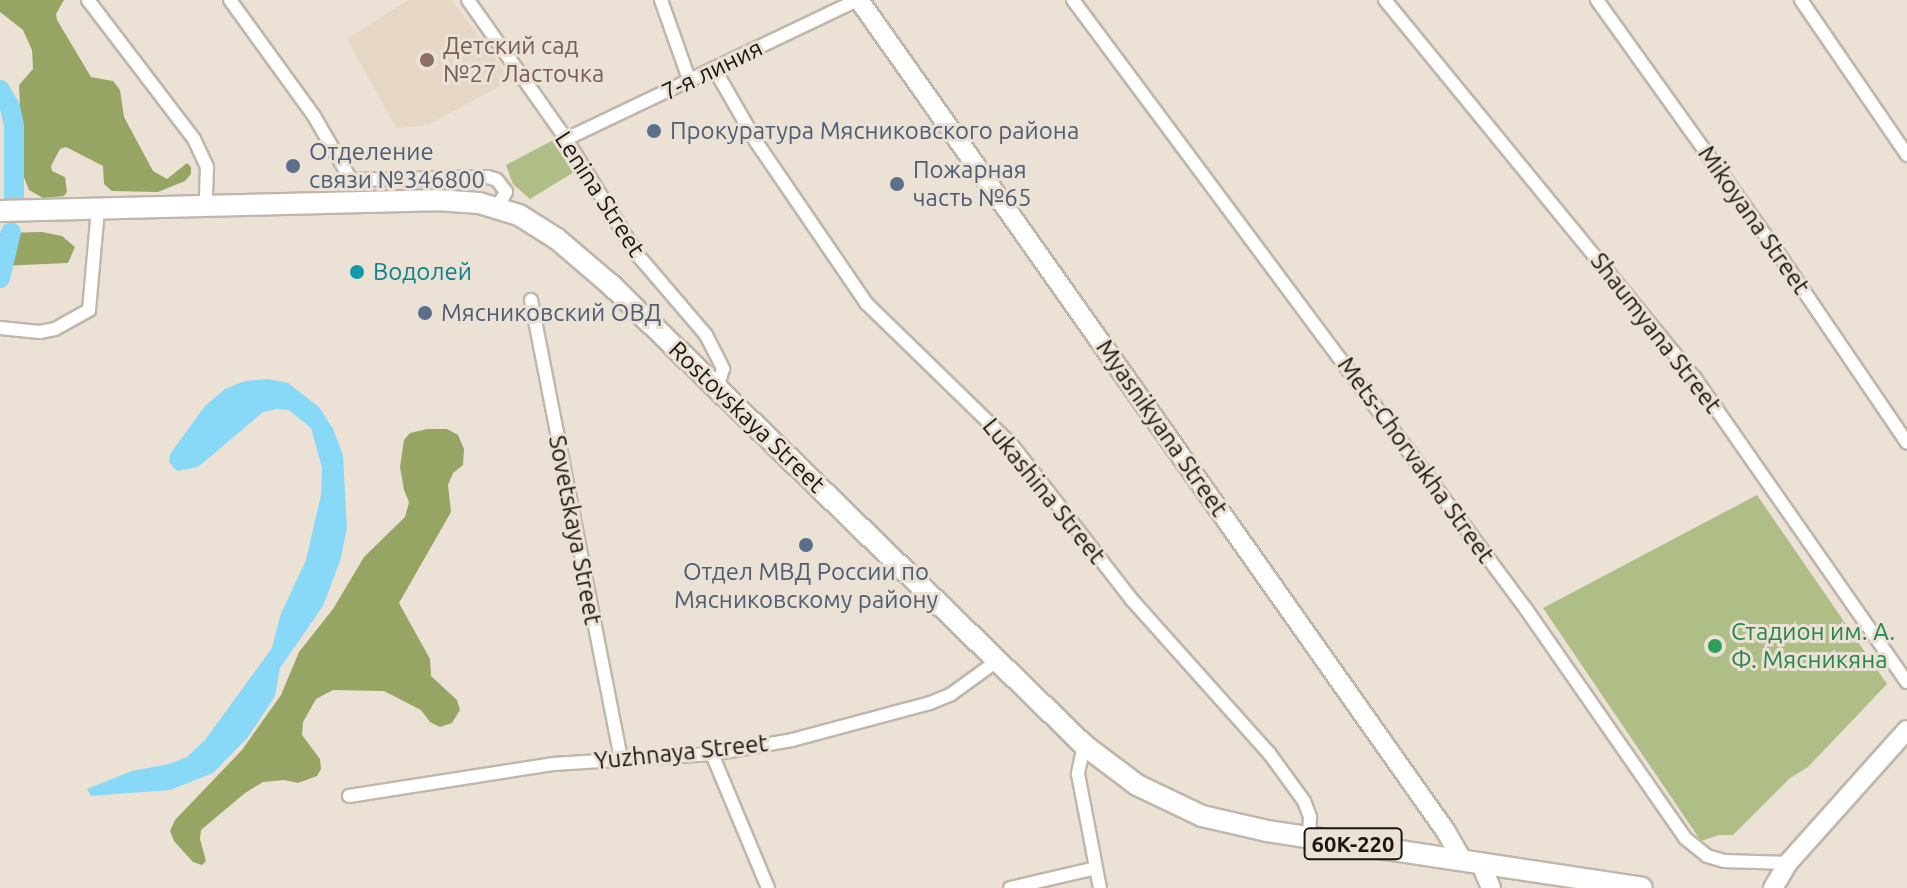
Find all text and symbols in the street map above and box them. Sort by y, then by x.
place label: Детский сад №27 Ласточка [443,32,604,88]
street label: 7-я линия [657,33,767,107]
marker: Детский сад №27 Ласточка [418,51,436,69]
place label: Прокуратура Мясниковского района [670,117,1079,145]
marker: Прокуратура Мясниковского района [645,122,663,140]
street label: Lenina Street [549,126,651,262]
place label: Отделение связи №346800 [309,138,485,194]
street label: Mikoyana Street [1692,140,1816,300]
place label: Пожарная часть №65 [913,156,1031,212]
marker: Отделение связи №346800 [284,157,302,175]
marker: Пожарная часть №65 [888,175,906,193]
street label: Shaumyana Street [1584,247,1728,419]
place label: Водолей [373,258,472,286]
marker: Водолей [348,263,366,281]
place label: Мясниковский ОВД [441,299,661,327]
marker: Мясниковский ОВД [416,304,434,322]
street label: Myasnikyana Street [1090,334,1234,522]
street label: Rostovskaya Street [663,335,831,499]
street label: Mets-Chorvakha Street [1332,351,1500,569]
street label: Lukashina Street [977,412,1111,570]
street label: Sovetskaya Street [543,433,607,627]
marker: Отдел МВД России по Мясниковскому району [797,536,815,554]
place label: Отдел МВД России по Мясниковскому району [674,558,938,614]
place label: Стадион им. А. Ф. Мясникяна [1731,618,1895,674]
marker: Стадион им. А. Ф. Мясникяна [1706,637,1724,655]
street label: Yuzhnaya Street [593,729,769,775]
road number: 60К-220 [1303,826,1403,862]

